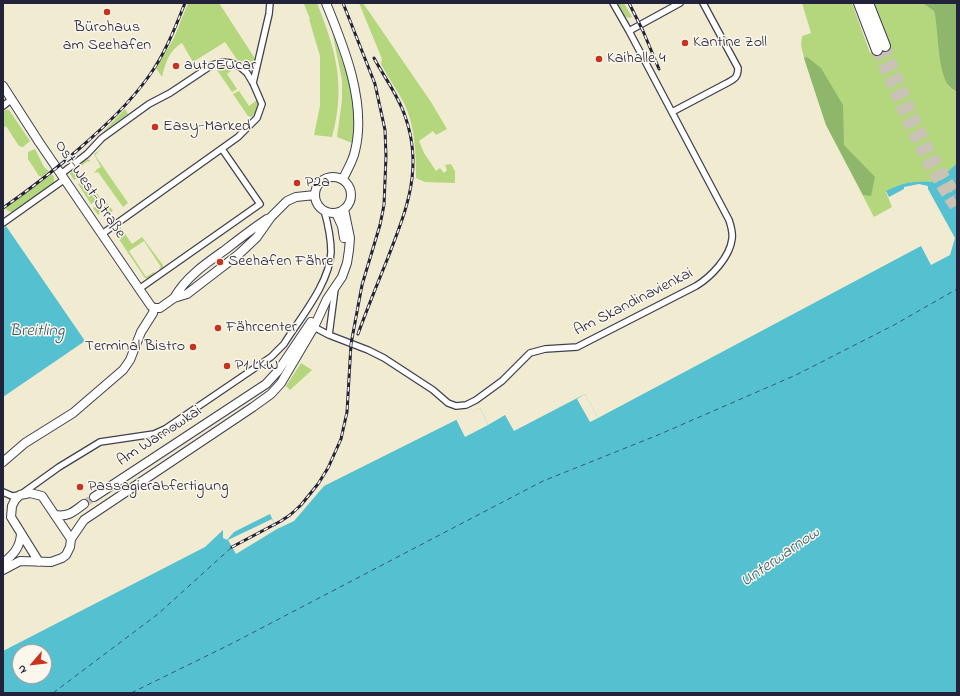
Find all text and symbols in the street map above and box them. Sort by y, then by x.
marker: Bürohaus am Seehafen [102,7,112,17]
place label: Bürohaus am Seehafen [63,18,151,56]
place label: Kantine Zoll [693,33,767,53]
marker: Kantine Zoll [680,38,690,48]
place label: Kaihalle 4 [607,49,666,69]
marker: Kaihalle 4 [594,54,604,64]
place label: autoEUcar [184,56,256,76]
marker: autoEUcar [171,61,181,71]
place label: Easy-Marked [163,117,251,137]
marker: Easy-Marked [150,122,160,132]
street label: Ost-West-Straße [49,137,129,243]
place label: P2a [305,173,330,193]
marker: P2a [292,178,302,188]
place label: Seehafen Fähre [228,252,334,272]
marker: Seehafen Fähre [215,257,225,267]
street label: Am Skandinavienkai [571,265,697,341]
place label: Fährcenter [226,318,297,338]
water label: Breitling [9,322,65,342]
marker: Fährcenter [213,323,223,333]
place label: Terminal Bistro [85,337,185,357]
marker: Terminal Bistro [188,342,198,352]
place label: P1 LKW [235,356,278,376]
marker: P1 LKW [222,361,232,371]
street label: Am Warnowkai [114,402,206,472]
place label: Passagierabfertigung [88,477,228,497]
marker: Passagierabfertigung [75,482,85,492]
water label: Unterwarnow [738,523,824,593]
north arrow [12,644,52,684]
text: N [13,662,31,676]

